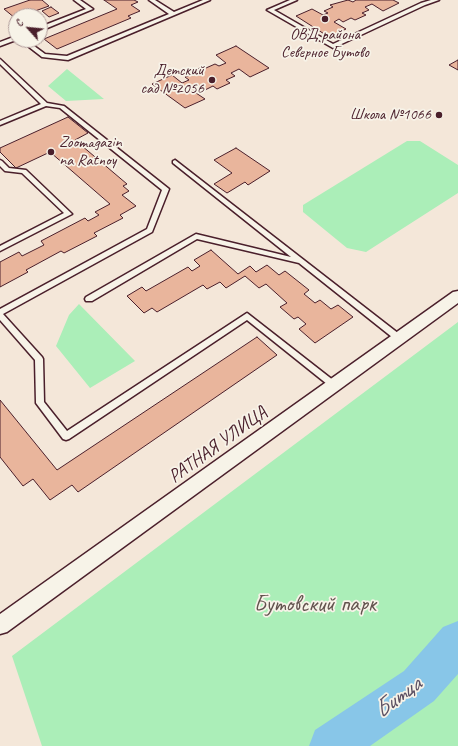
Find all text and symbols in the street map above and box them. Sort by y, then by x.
north arrow [8,8,48,48]
marker: ОВД района Северное Бутово [320,14,330,24]
text: С [11,17,26,29]
place label: ОВД района Северное Бутово [281,25,369,63]
place label: Детский сад №2056 [140,61,204,99]
marker: Детский сад №2056 [207,75,217,85]
place label: Школа №1066 [350,105,431,125]
marker: Школа №1066 [434,110,444,120]
place label: Zoomagazin na Ratnoy [59,133,122,171]
marker: Zoomagazin na Ratnoy [46,147,56,157]
street label: РАТНАЯ УЛИЦА [164,402,272,488]
park label: Бутовский парк [254,591,376,619]
water label: Битца [369,671,427,725]

